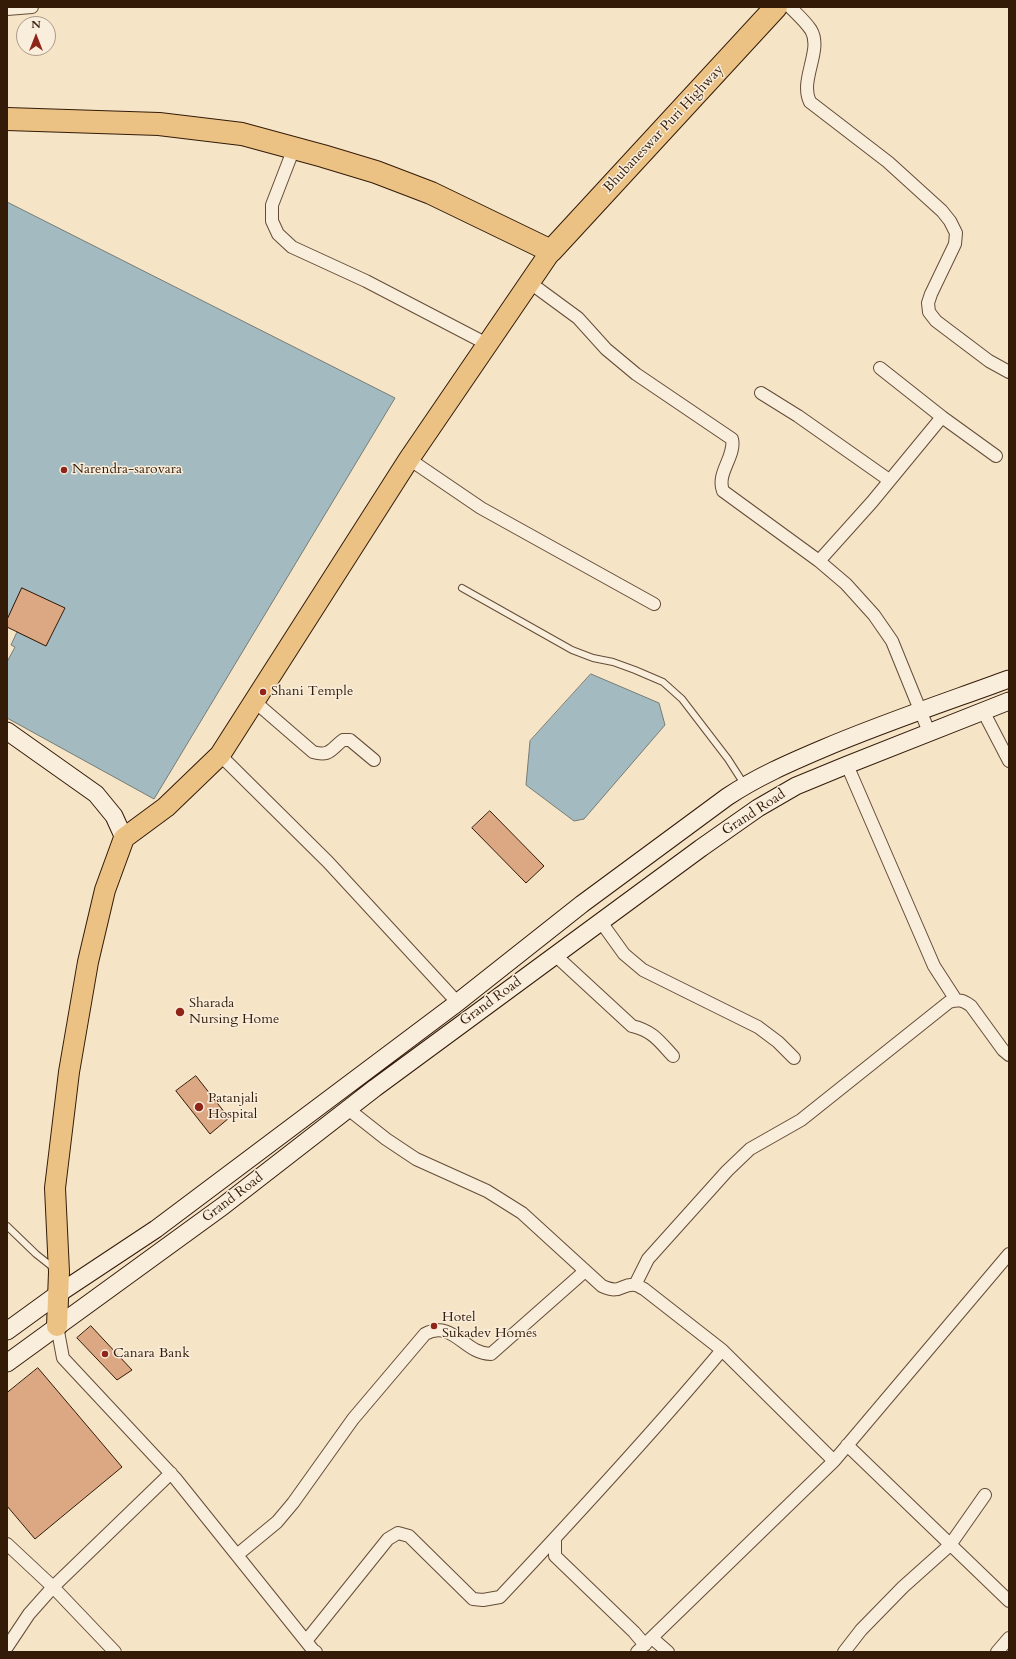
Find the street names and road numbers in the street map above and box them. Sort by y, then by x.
street label: Bhubaneswar Puri Highway [601,62,727,196]
street label: Grand Road [719,786,789,840]
street label: Grand Road [457,974,525,1030]
street label: Grand Road [199,1170,267,1226]

